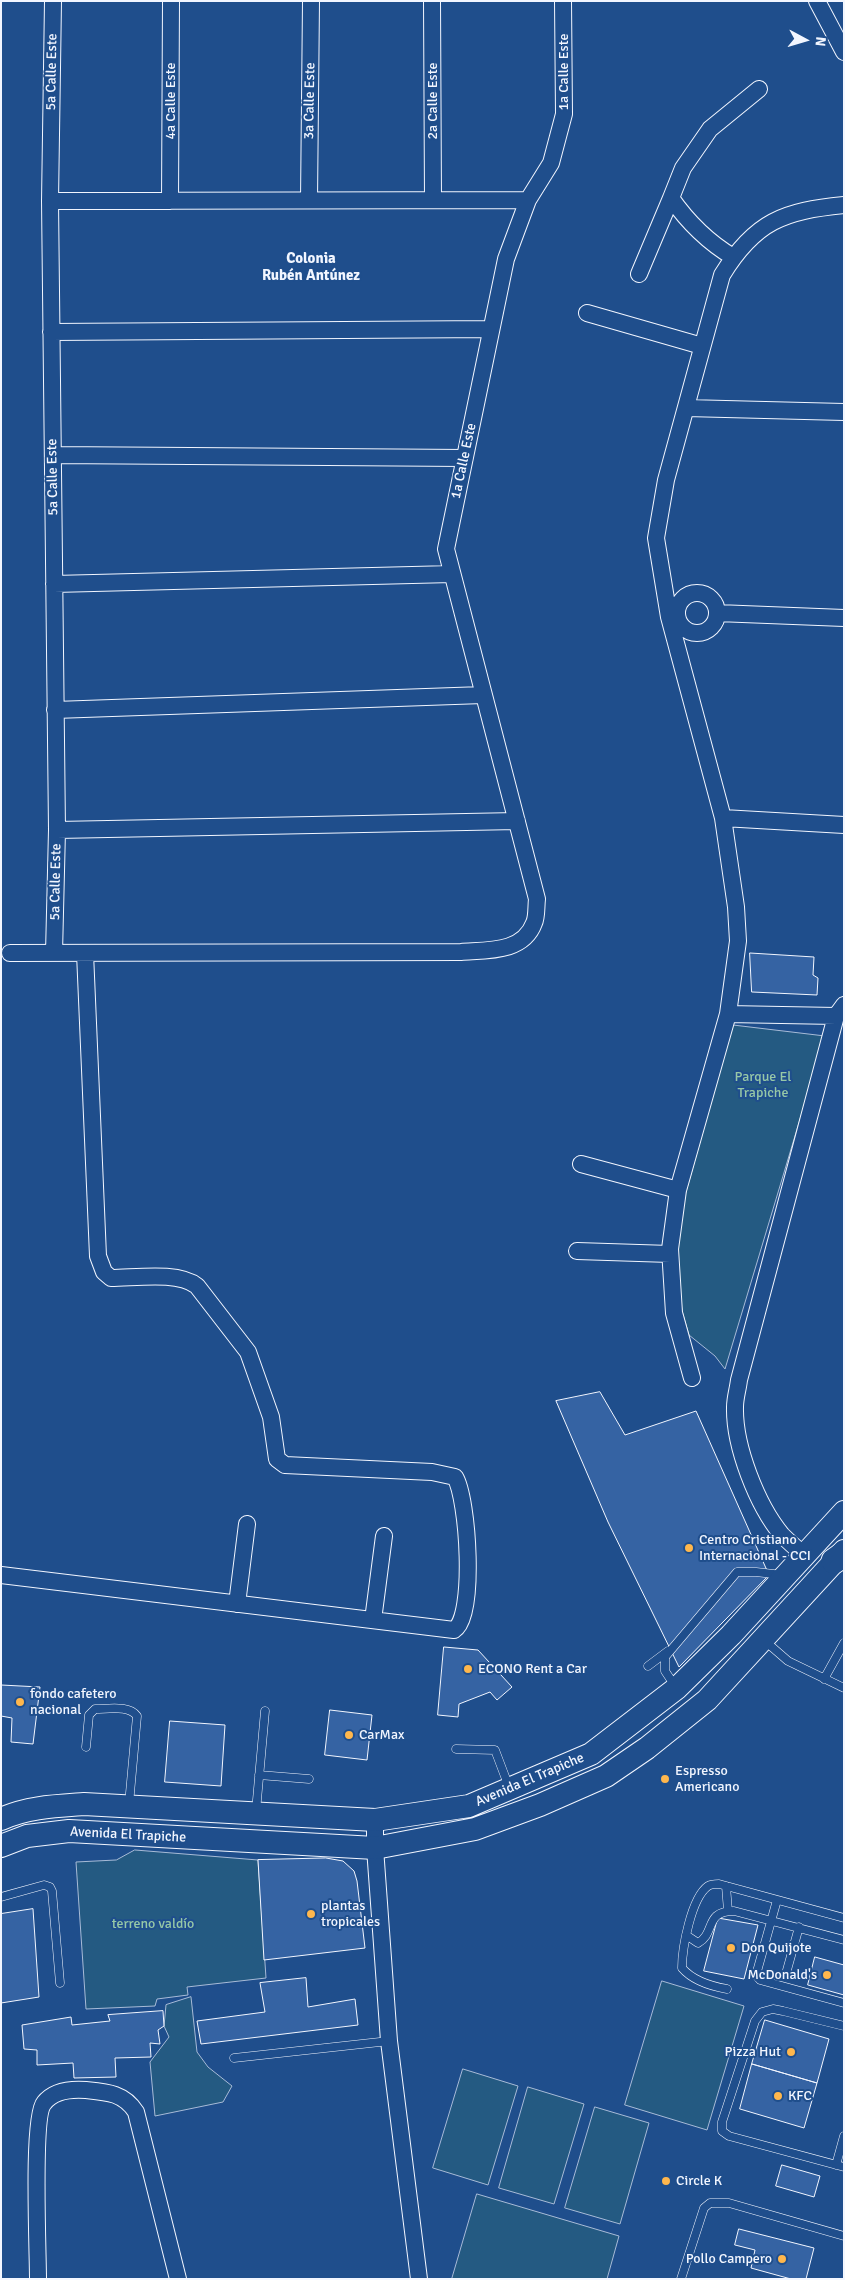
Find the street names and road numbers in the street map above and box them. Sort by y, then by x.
street label: 5a Calle Este [43,33,61,111]
street label: 1a Calle Este [556,33,572,111]
street label: 4a Calle Este [163,62,179,140]
street label: 3a Calle Este [301,62,319,140]
street label: 2a Calle Este [425,62,441,140]
street label: 1a Calle Este [448,422,480,500]
street label: 5a Calle Este [44,438,62,516]
street label: 5a Calle Este [47,843,65,921]
street label: Avenida El Trapiche [473,1750,587,1810]
street label: Avenida El Trapiche [69,1824,187,1846]

